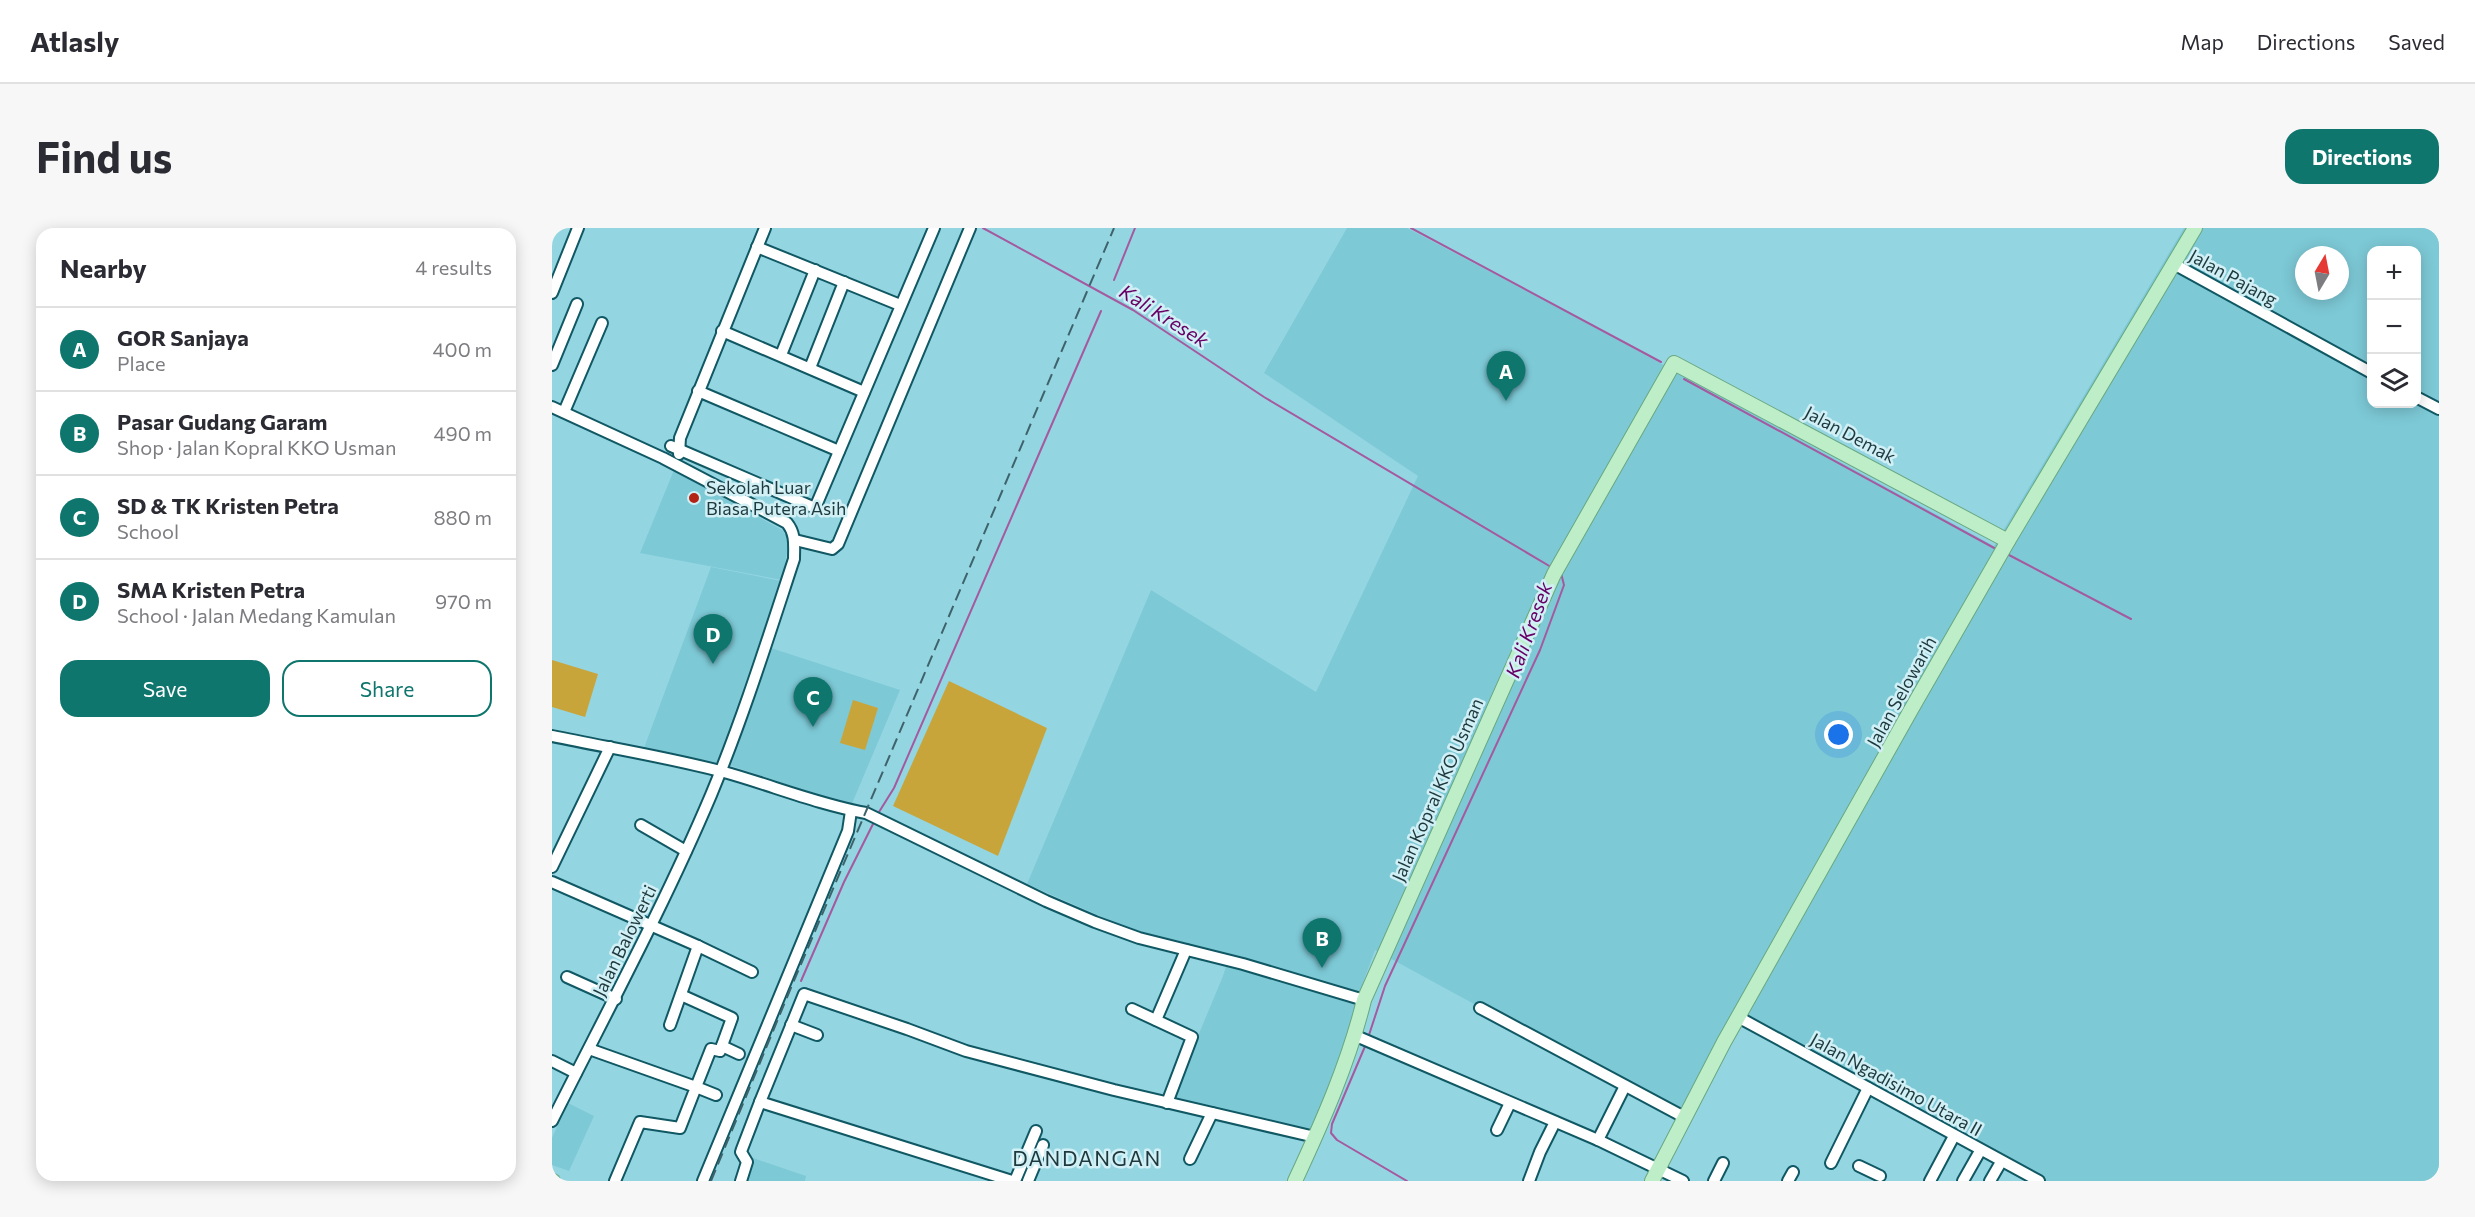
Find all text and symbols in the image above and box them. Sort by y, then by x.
text: Atlasly [30,24,119,58]
text: Map [2181,29,2224,54]
text: Directions [2257,29,2355,54]
text: Saved [2388,29,2445,54]
button: Directions [2285,129,2439,184]
text: Find us [36,130,172,182]
street label: Jalan Pajang [2186,244,2282,310]
north arrow [2295,246,2349,300]
map controls [2367,246,2421,408]
button: + [2367,246,2421,300]
text: Nearby [60,252,147,283]
text: 4 results [415,255,492,279]
water label: Kali Kresek [1116,278,1214,352]
button: − [2367,300,2421,354]
text: GOR Sanjaya [117,324,249,351]
text: A [72,337,87,361]
text: 400 m [433,337,492,361]
text: Place [117,351,166,375]
pin: A [1486,352,1526,401]
button: layers [2367,354,2421,408]
street label: Jalan Demak [1801,401,1900,467]
text: Pasar Gudang Garam [117,408,327,435]
text: B [73,421,86,445]
text: 490 m [434,421,492,445]
text: Shop · Jalan Kopral KKO Usman [117,435,397,459]
place label: Sekolah Luar Biasa Putera Asih [706,476,846,519]
marker: Sekolah Luar Biasa Putera Asih [687,491,701,505]
text: SD & TK Kristen Petra [117,492,339,519]
text: C [73,505,86,529]
text: 880 m [433,505,492,529]
text: School [117,519,179,543]
text: SMA Kristen Petra [117,576,305,603]
water label: Kali Kresek [1500,577,1557,681]
text: D [72,589,87,613]
text: 970 m [435,589,492,613]
text: School · Jalan Medang Kamulan [117,603,396,627]
pin: D [694,614,732,664]
street label: Jalan Selowarih [1862,632,1941,751]
button: Save [60,660,270,717]
button: Share [282,660,492,717]
pin: C [794,678,832,727]
street label: Jalan Kopral KKO Usman [1387,695,1487,885]
your location [1824,720,1853,749]
street label: Jalan Balowerti [588,881,661,1000]
pin: B [1302,918,1342,968]
street label: Jalan Ngadisimo Utara II [1807,1028,1986,1140]
district label: DANDANGAN [1012,1145,1162,1170]

